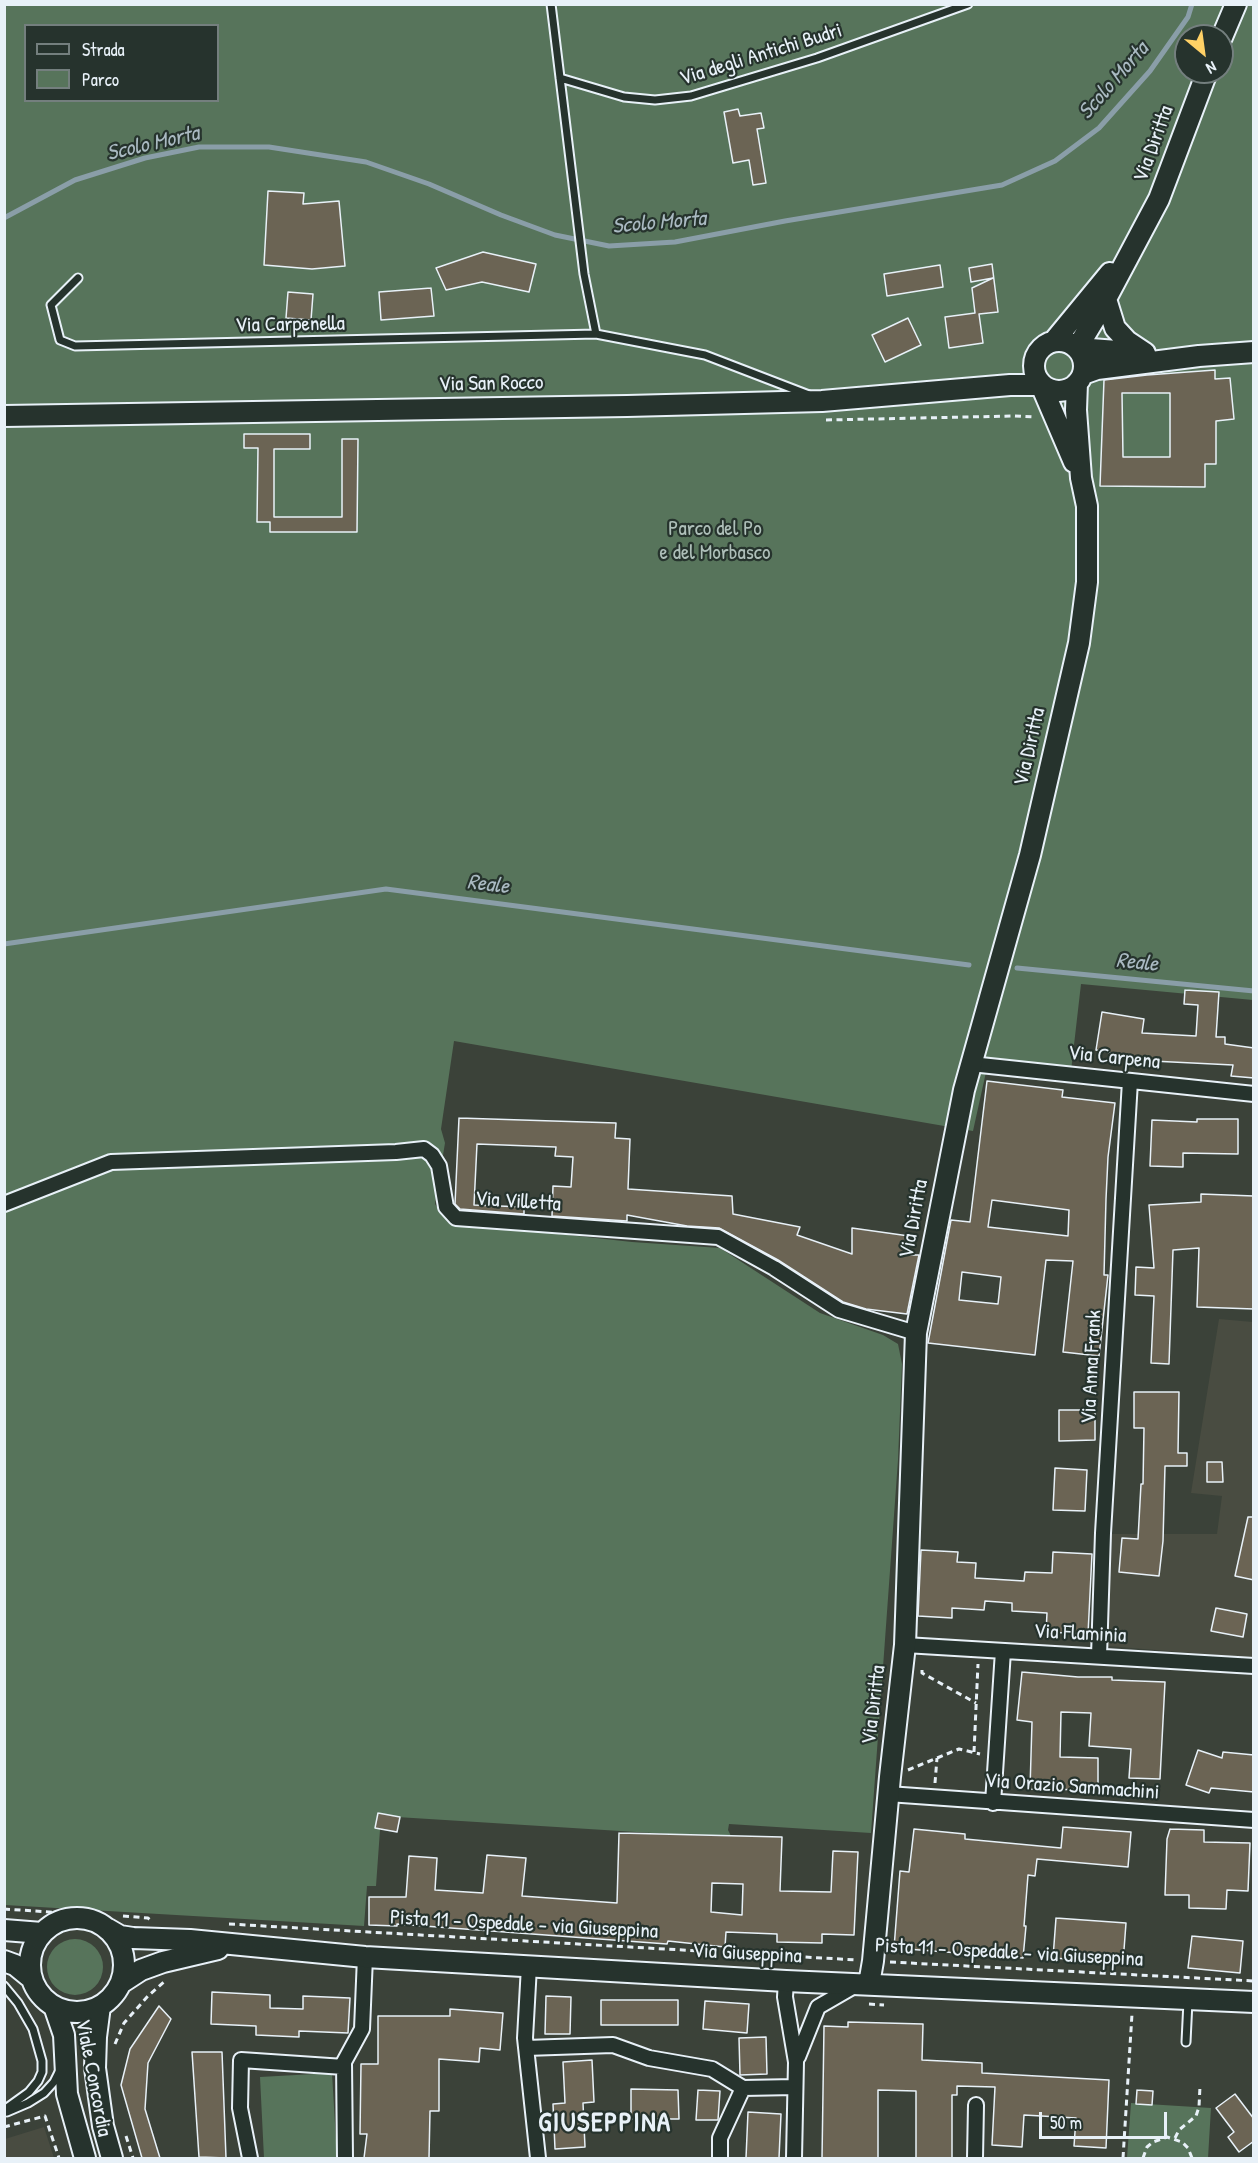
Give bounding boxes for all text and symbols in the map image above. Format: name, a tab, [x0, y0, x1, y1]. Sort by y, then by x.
street label: Via degli Antichi Budri	[677, 18, 845, 92]
legend	[24, 24, 219, 102]
north arrow	[1174, 24, 1234, 84]
text: Strada	[82, 37, 125, 62]
water label: Scolo Morta	[1073, 37, 1155, 125]
text: N	[1203, 56, 1221, 80]
text: Parco	[82, 67, 119, 92]
street label: Via Diritta	[1129, 102, 1179, 186]
water label: Scolo Morta	[104, 121, 202, 167]
water label: Scolo Morta	[611, 206, 707, 240]
street label: Via Carpenella	[235, 311, 345, 339]
street label: Via San Rocco	[439, 370, 543, 398]
park label: Parco del Po e del Morbasco	[660, 516, 770, 566]
street label: Via Diritta	[1009, 705, 1051, 789]
water label: Reale	[466, 869, 510, 901]
water label: Reale	[1115, 948, 1159, 978]
street label: Via Carpena	[1067, 1041, 1161, 1075]
street label: Via Diritta	[894, 1177, 934, 1261]
street label: Via Villetta	[474, 1186, 562, 1218]
street label: Via Anna Frank	[1076, 1309, 1108, 1425]
street label: Via Flaminia	[1033, 1619, 1127, 1649]
street label: Via Diritta	[857, 1664, 891, 1746]
street label: Via Orazio Sammachini	[984, 1768, 1160, 1806]
street label: Pista 11 - Ospedale - via Giuseppina	[389, 1905, 659, 1945]
street label: Pista 11 - Ospedale - via Giuseppina	[874, 1933, 1144, 1973]
street label: Via Giuseppina	[692, 1939, 802, 1969]
street label: Viale Concordia	[69, 2017, 117, 2139]
scale bar	[1042, 2100, 1170, 2138]
district label: GIUSEPPINA	[538, 2108, 672, 2140]
text: 50 m	[1050, 2110, 1082, 2135]

